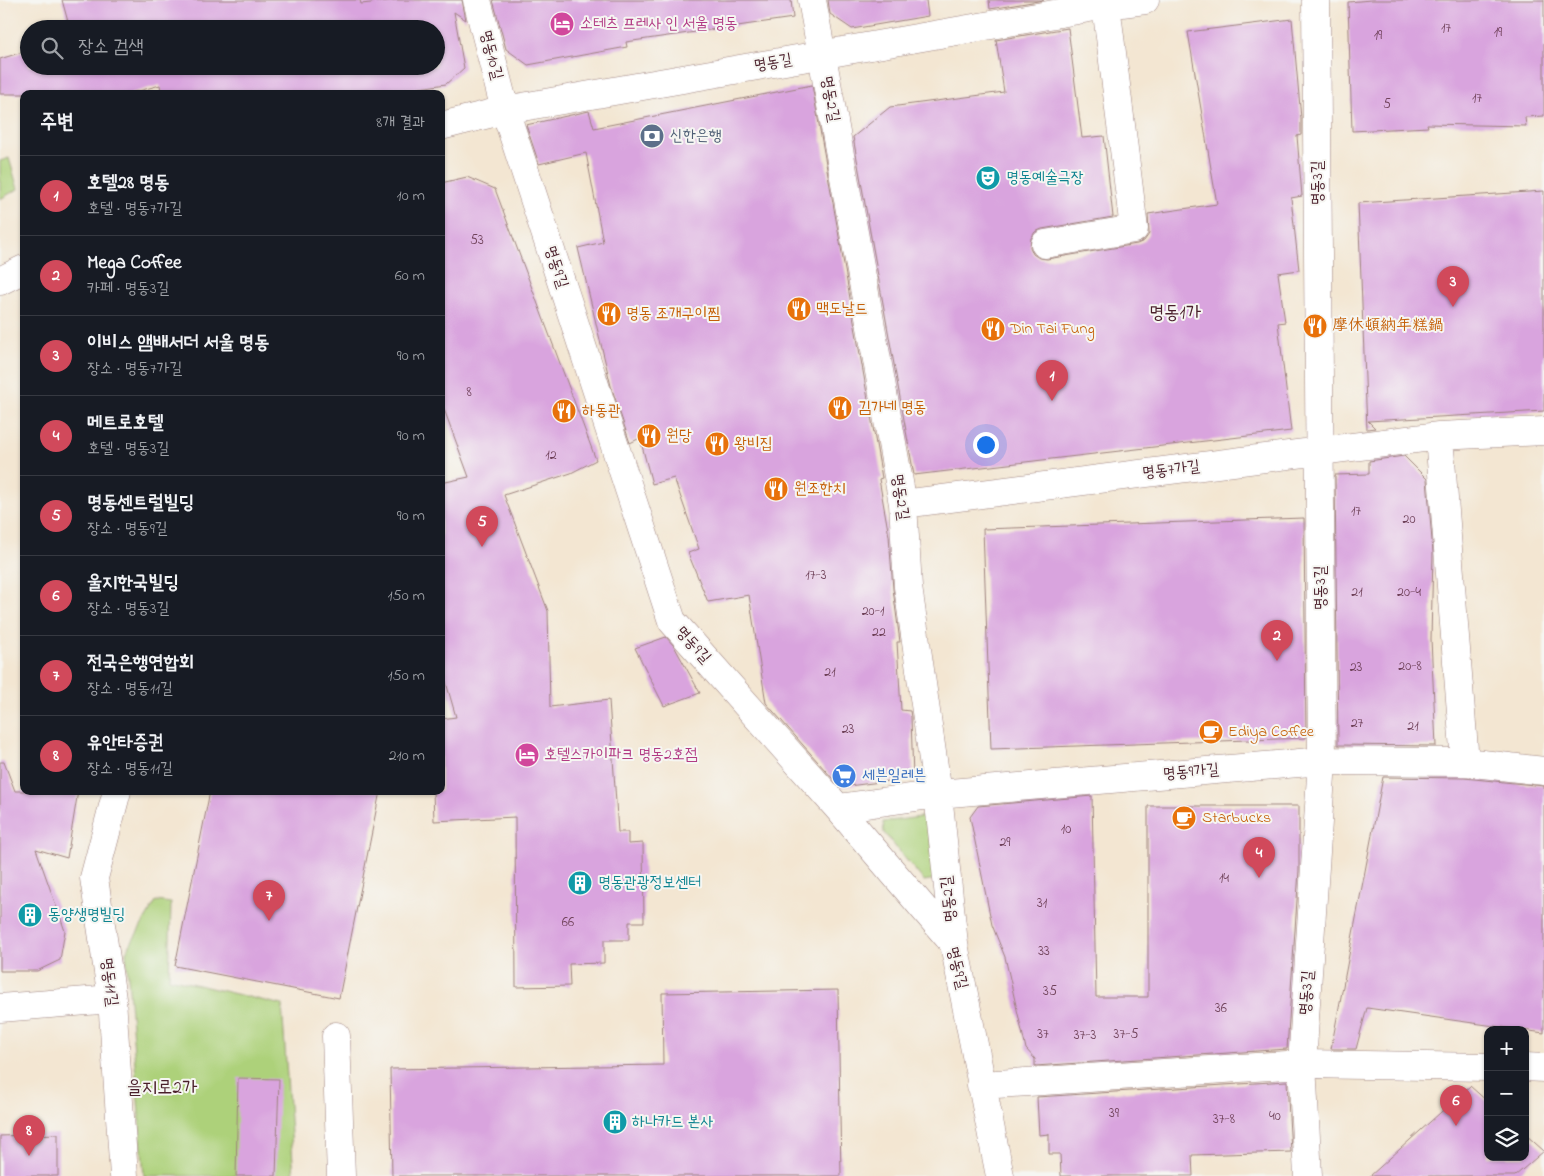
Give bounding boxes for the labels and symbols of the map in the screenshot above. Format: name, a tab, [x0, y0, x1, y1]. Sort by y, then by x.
hotel icon: 소테츠 프레사 인 서울 명동	[549, 11, 575, 37]
place label: 소테츠 프레사 인 서울 명동	[580, 12, 738, 36]
house number: 17	[1441, 18, 1451, 39]
house number: 19	[1494, 22, 1503, 43]
house number: 19	[1374, 25, 1383, 46]
street label: 명동10길	[473, 28, 509, 83]
street label: 명동길	[752, 48, 794, 78]
street label: 명동2길	[814, 74, 846, 124]
house number: 17	[1472, 88, 1482, 109]
house number: 5	[1383, 94, 1391, 115]
bank icon: 신한은행	[639, 123, 665, 149]
place label: 신한은행	[670, 124, 722, 148]
street label: 명동3길	[1306, 160, 1330, 206]
theatre icon: 명동예술극장	[975, 165, 1001, 191]
place label: 명동예술극장	[1006, 166, 1083, 190]
house number: 53	[470, 230, 484, 251]
street label: 명동9길	[538, 243, 574, 291]
pin: 3	[1437, 266, 1469, 307]
restaurant icon: 맥도날드	[786, 296, 812, 322]
place label: 맥도날드	[816, 297, 868, 321]
district label: 명동1가	[1149, 300, 1202, 327]
restaurant icon: 명동 조개구이찜	[596, 301, 622, 327]
place label: 명동 조개구이찜	[626, 302, 720, 326]
restaurant icon: 摩休頓納年糕鍋	[1302, 313, 1328, 339]
place label: 摩休頓納年糕鍋	[1332, 314, 1444, 338]
restaurant icon: Din Tai Fung	[980, 316, 1006, 342]
place label: Din Tai Fung	[1009, 317, 1095, 341]
pin: 1	[1036, 360, 1068, 401]
house number: 8	[466, 382, 472, 403]
restaurant icon: 김가네 명동	[827, 395, 853, 421]
place label: 김가네 명동	[858, 396, 926, 420]
restaurant icon: 하동관	[551, 398, 577, 424]
place label: 하동관	[582, 399, 621, 423]
restaurant icon: 원당	[636, 423, 662, 449]
place label: 원당	[666, 424, 692, 448]
restaurant icon: 왕비집	[704, 431, 730, 457]
place label: 왕비집	[734, 432, 773, 456]
your location	[973, 432, 999, 458]
house number: 12	[545, 445, 557, 466]
street label: 명동7가길	[1141, 455, 1201, 485]
street label: 명동2길	[885, 472, 915, 522]
restaurant icon: 원조한치	[763, 476, 789, 502]
place label: 원조한치	[794, 477, 846, 501]
house number: 17	[1351, 501, 1361, 522]
pin: 5	[466, 506, 498, 547]
house number: 20	[1402, 509, 1416, 530]
house number: 17-3	[805, 565, 827, 586]
street label: 명동3길	[1309, 565, 1333, 611]
house number: 21	[1351, 582, 1363, 603]
house number: 20-4	[1397, 582, 1421, 603]
house number: 20-1	[862, 601, 885, 622]
pin: 2	[1261, 620, 1293, 661]
street label: 명동9길	[670, 621, 717, 669]
house number: 22	[872, 622, 886, 643]
house number: 20-8	[1398, 656, 1422, 677]
house number: 23	[1350, 657, 1363, 678]
house number: 21	[824, 662, 836, 683]
house number: 27	[1351, 713, 1364, 734]
house number: 21	[1407, 716, 1419, 737]
house number: 23	[842, 719, 855, 740]
cafe icon: Ediya Coffee	[1198, 719, 1224, 745]
place label: Ediya Coffee	[1228, 720, 1315, 744]
hotel icon: 호텔스카이파크 명동2호점	[514, 742, 540, 768]
place label: 호텔스카이파크 명동2호점	[544, 743, 698, 767]
street label: 명동9가길	[1162, 758, 1220, 786]
supermarket icon: 세븐일레븐	[831, 763, 857, 789]
place label: 세븐일레븐	[862, 764, 926, 788]
cafe icon: Starbucks	[1171, 805, 1197, 831]
place label: Starbucks	[1202, 806, 1271, 830]
house number: 10	[1061, 819, 1071, 840]
house number: 29	[999, 832, 1011, 853]
pin: 4	[1243, 837, 1275, 878]
house number: 14	[1219, 868, 1229, 889]
building icon: 명동관광정보센터	[567, 870, 593, 896]
place label: 명동관광정보센터	[598, 871, 701, 895]
street label: 명동2길	[935, 874, 963, 923]
pin: 7	[253, 880, 285, 921]
house number: 31	[1037, 893, 1048, 914]
building icon: 동양생명빌딩	[17, 902, 43, 928]
place label: 동양생명빌딩	[48, 903, 125, 927]
house number: 66	[562, 912, 574, 933]
house number: 33	[1038, 941, 1050, 962]
street label: 명동9길	[940, 944, 974, 992]
street label: 명동11길	[94, 956, 124, 1008]
street label: 명동3길	[1293, 969, 1321, 1016]
house number: 35	[1043, 981, 1057, 1002]
house number: 36	[1215, 998, 1227, 1019]
house number: 37	[1037, 1024, 1049, 1045]
house number: 37-5	[1114, 1024, 1138, 1045]
house number: 37-3	[1074, 1025, 1097, 1046]
district label: 을지로2가	[127, 1075, 198, 1102]
pin: 6	[1440, 1085, 1472, 1126]
house number: 39	[1109, 1103, 1120, 1124]
house number: 40	[1269, 1106, 1281, 1127]
building icon: 하나카드 본사	[602, 1109, 628, 1135]
house number: 37-8	[1213, 1109, 1235, 1130]
place label: 하나카드 본사	[632, 1110, 713, 1134]
pin: 8	[13, 1115, 45, 1156]

